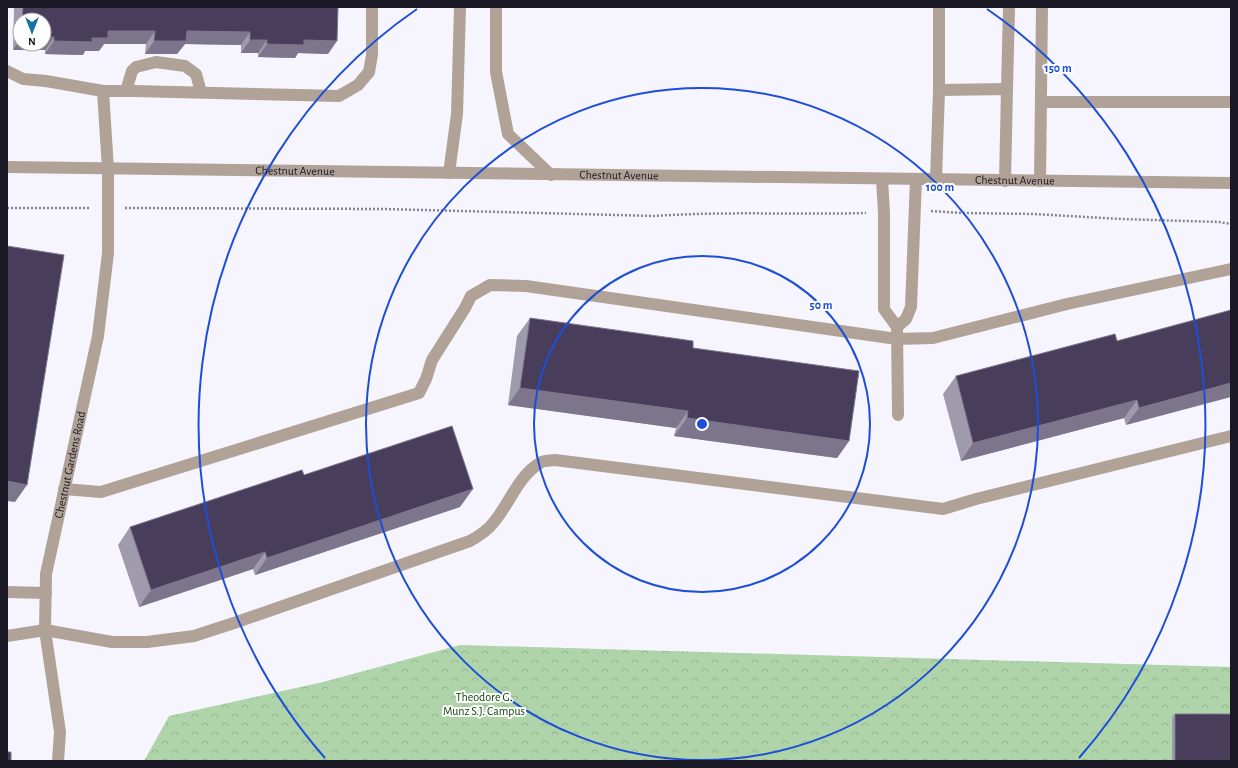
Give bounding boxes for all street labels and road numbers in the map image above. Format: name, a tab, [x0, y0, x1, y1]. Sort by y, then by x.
street label: Chestnut Avenue	[255, 164, 335, 177]
street label: Chestnut Avenue	[579, 168, 659, 182]
street label: Chestnut Avenue	[975, 174, 1055, 187]
street label: Chestnut Gardens Road	[52, 410, 87, 519]

